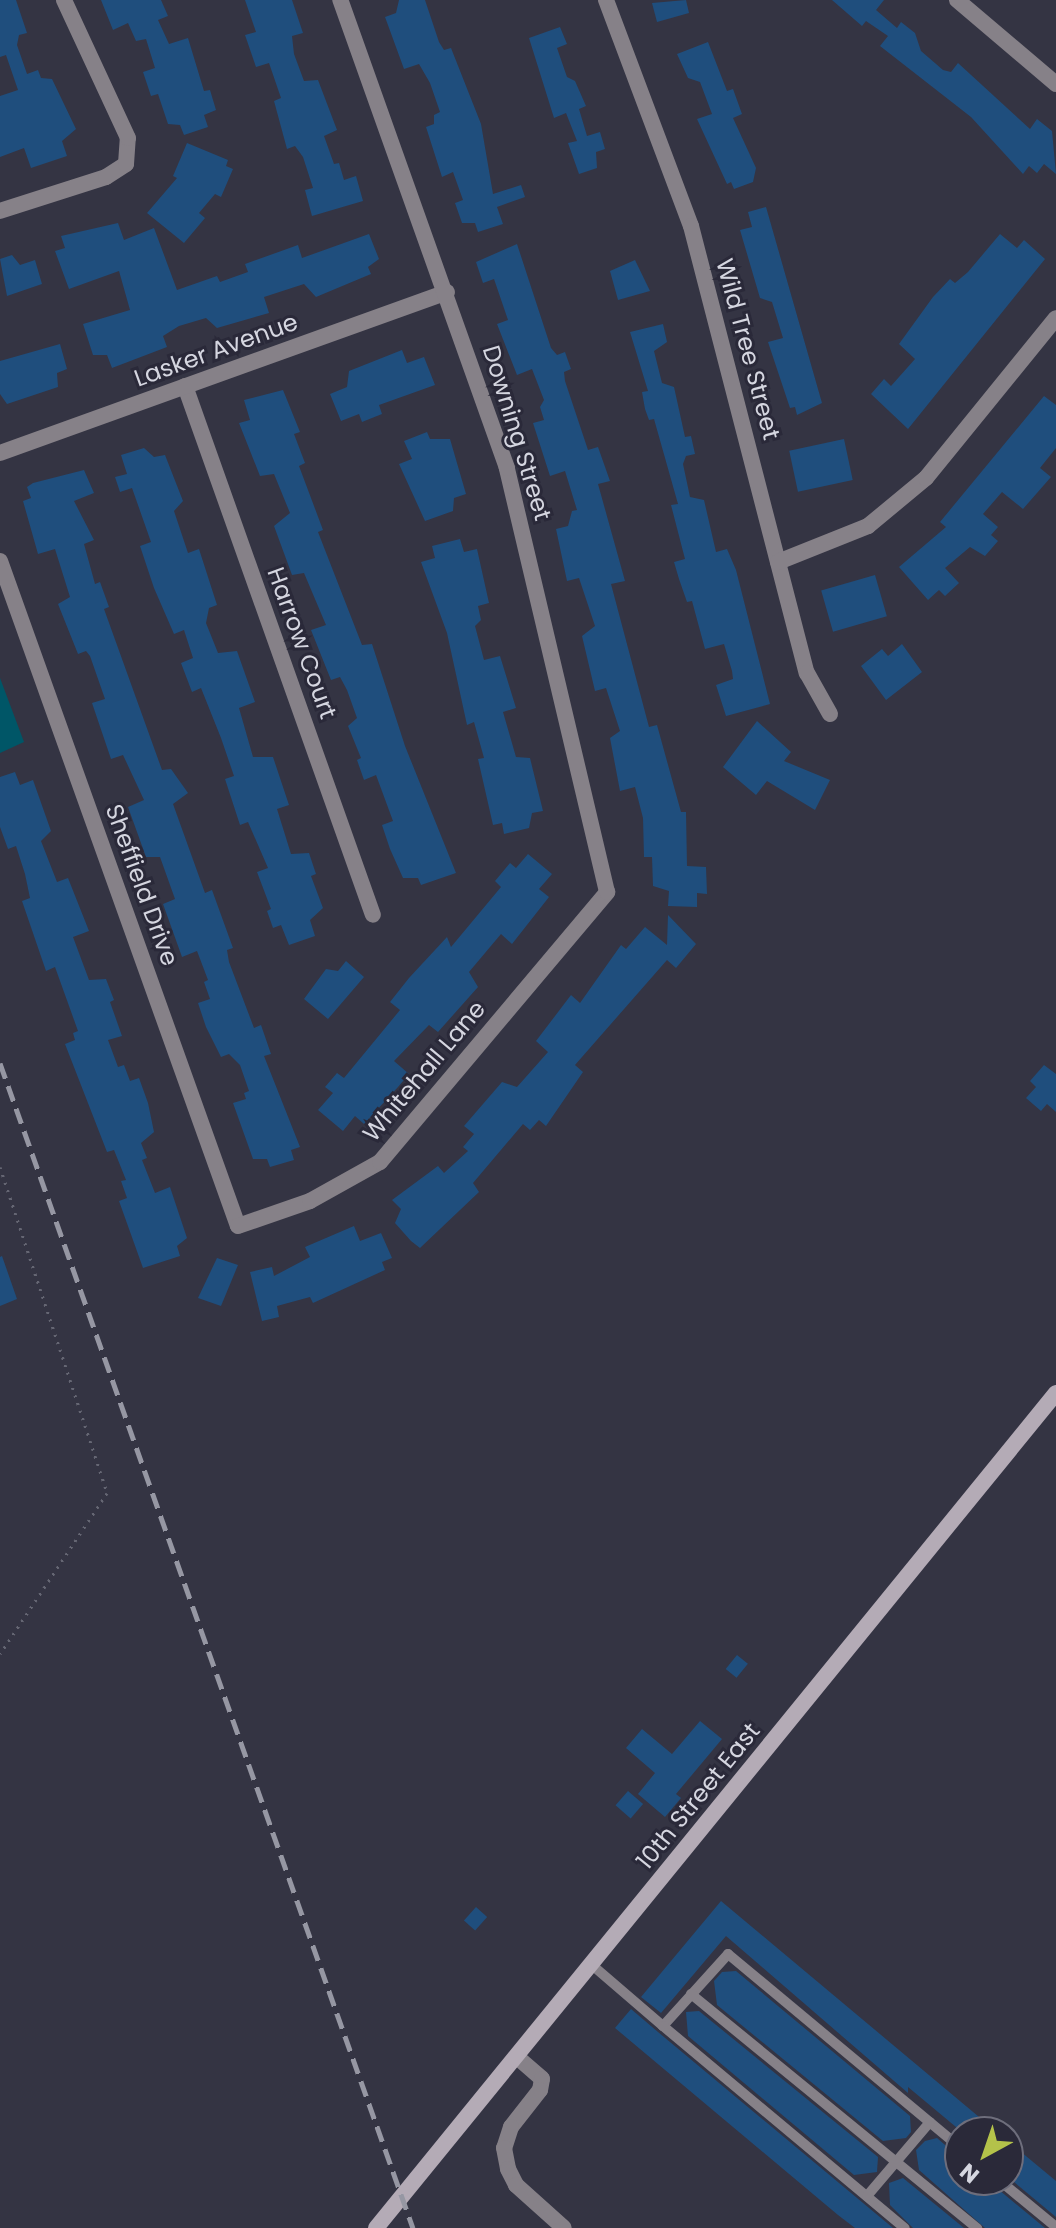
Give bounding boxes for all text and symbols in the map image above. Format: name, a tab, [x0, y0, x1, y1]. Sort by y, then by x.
street label: Wild Tree Street	[710, 255, 786, 443]
street label: Lasker Avenue	[130, 307, 302, 393]
street label: Downing Street	[477, 342, 557, 524]
street label: Harrow Court	[261, 563, 343, 723]
street label: Sheffield Drive	[99, 800, 185, 970]
street label: Whitehall Lane	[357, 995, 491, 1147]
street label: 10th Street East	[630, 1717, 766, 1875]
north arrow	[944, 2116, 1024, 2196]
text: N	[953, 2156, 986, 2190]

